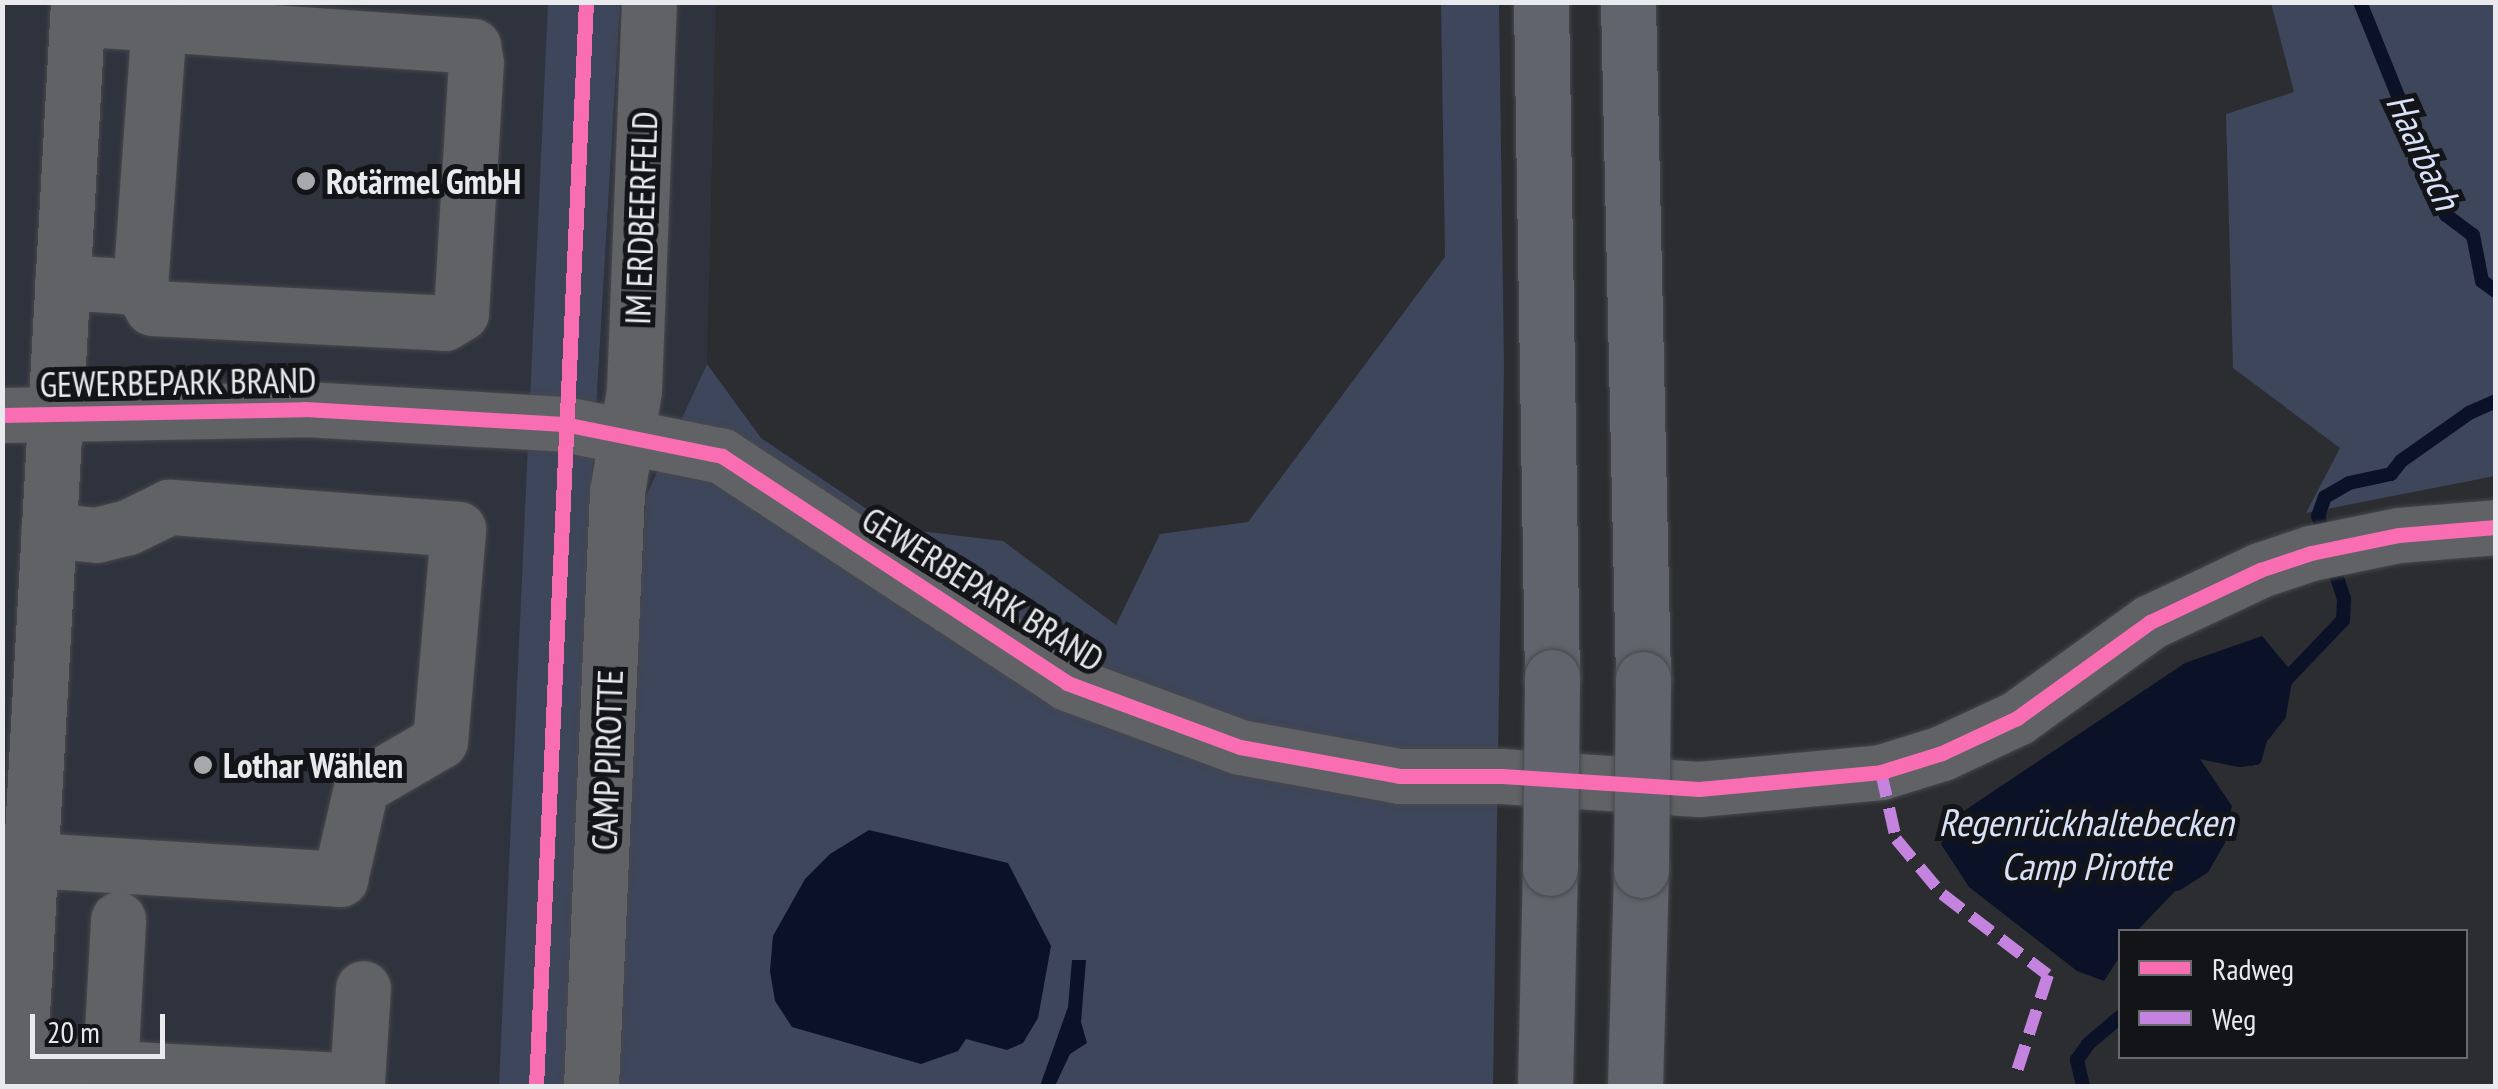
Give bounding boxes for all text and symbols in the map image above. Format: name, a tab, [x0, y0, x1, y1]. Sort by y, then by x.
water label: Haarbach	[2377, 86, 2471, 216]
street label: IM ERDBEERFELD	[616, 110, 666, 326]
place label: Rotärmel GmbH	[326, 160, 521, 202]
marker: Rotärmel GmbH	[295, 170, 317, 192]
street label: GEWERBEPARK BRAND	[39, 359, 317, 405]
street label: GEWERBEPARK BRAND	[854, 498, 1112, 680]
street label: CAMP PIROTTE	[583, 668, 631, 852]
place label: Lothar Wählen	[223, 744, 404, 786]
marker: Lothar Wählen	[192, 754, 214, 776]
water label: Regenrückhaltebecken Camp Pirotte	[1939, 799, 2233, 888]
legend	[2118, 929, 2468, 1059]
text: Radweg	[2212, 949, 2294, 988]
scale bar	[35, 994, 170, 1056]
text: Weg	[2212, 999, 2256, 1038]
text: 20 m	[47, 1012, 100, 1051]

